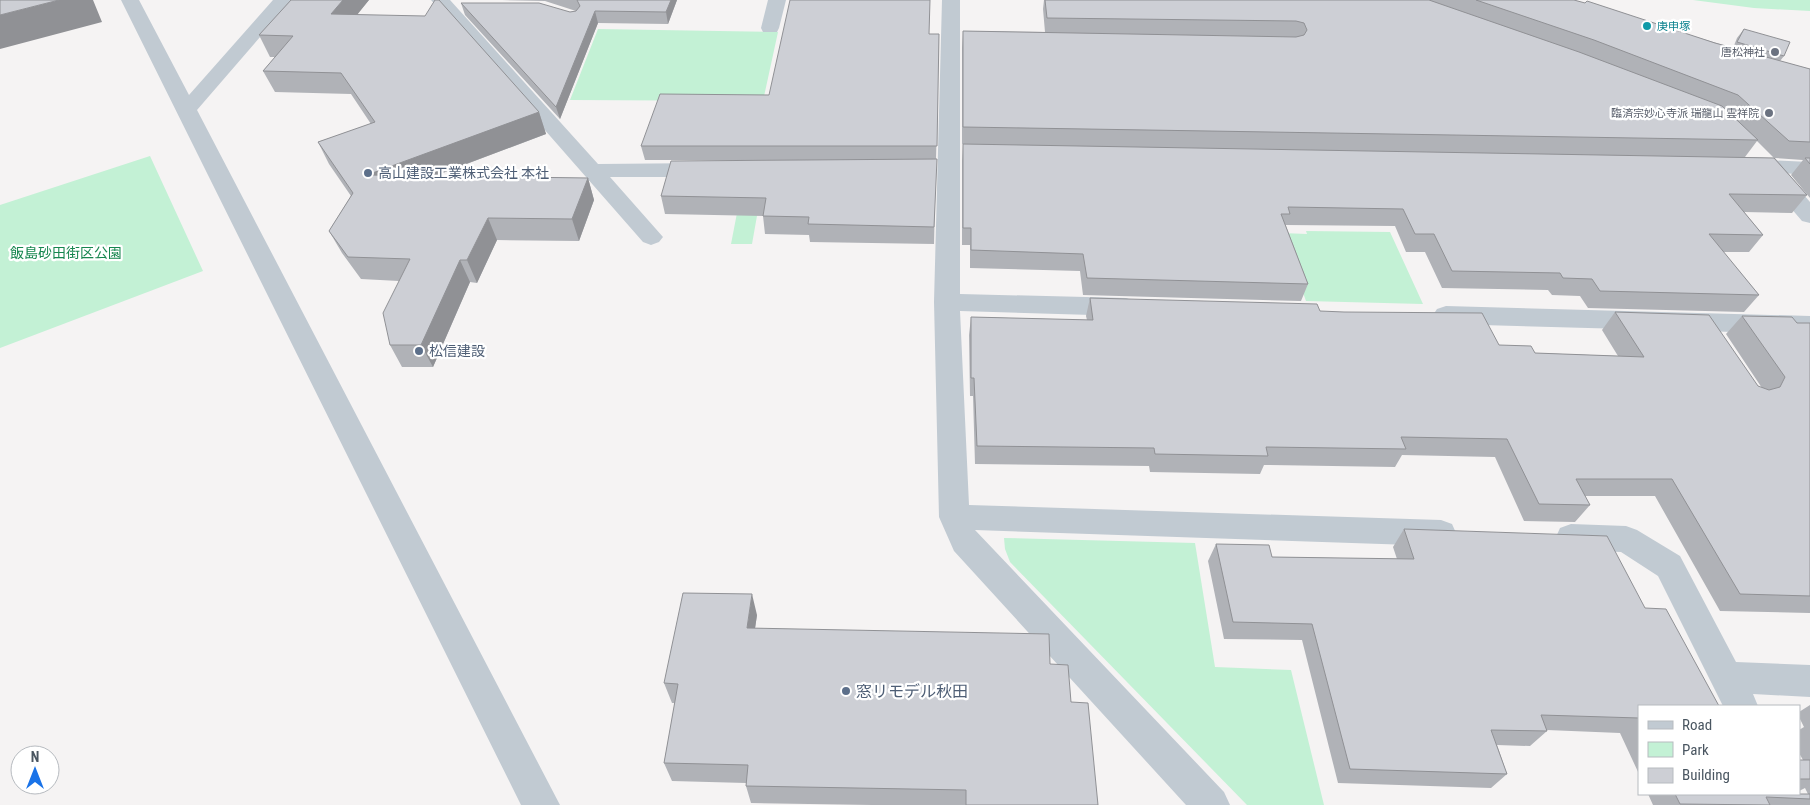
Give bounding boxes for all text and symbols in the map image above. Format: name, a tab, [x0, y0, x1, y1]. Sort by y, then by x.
marker: 庚申塚	[1641, 20, 1653, 32]
place label: 庚申塚	[1657, 20, 1690, 33]
place label: 唐松神社	[1721, 46, 1765, 59]
marker: 唐松神社	[1769, 46, 1781, 58]
place label: 臨済宗妙心寺派 瑞龍山 雲祥院	[1611, 107, 1759, 120]
marker: 臨済宗妙心寺派 瑞龍山 雲祥院	[1763, 107, 1775, 119]
place label: 高山建設工業株式会社 本社	[378, 165, 549, 181]
marker: 高山建設工業株式会社 本社	[362, 167, 374, 179]
park label: 飯島砂田街区公園	[10, 245, 122, 261]
place label: 松信建設	[429, 343, 485, 359]
marker: 松信建設	[413, 345, 425, 357]
place label: 窓リモデル秋田	[856, 682, 968, 701]
marker: 窓リモデル秋田	[840, 685, 852, 697]
legend	[1638, 705, 1800, 795]
text: Road	[1682, 716, 1712, 734]
text: Park	[1682, 741, 1709, 759]
north arrow	[10, 745, 60, 795]
text: N	[31, 749, 39, 765]
text: Building	[1682, 766, 1730, 784]

